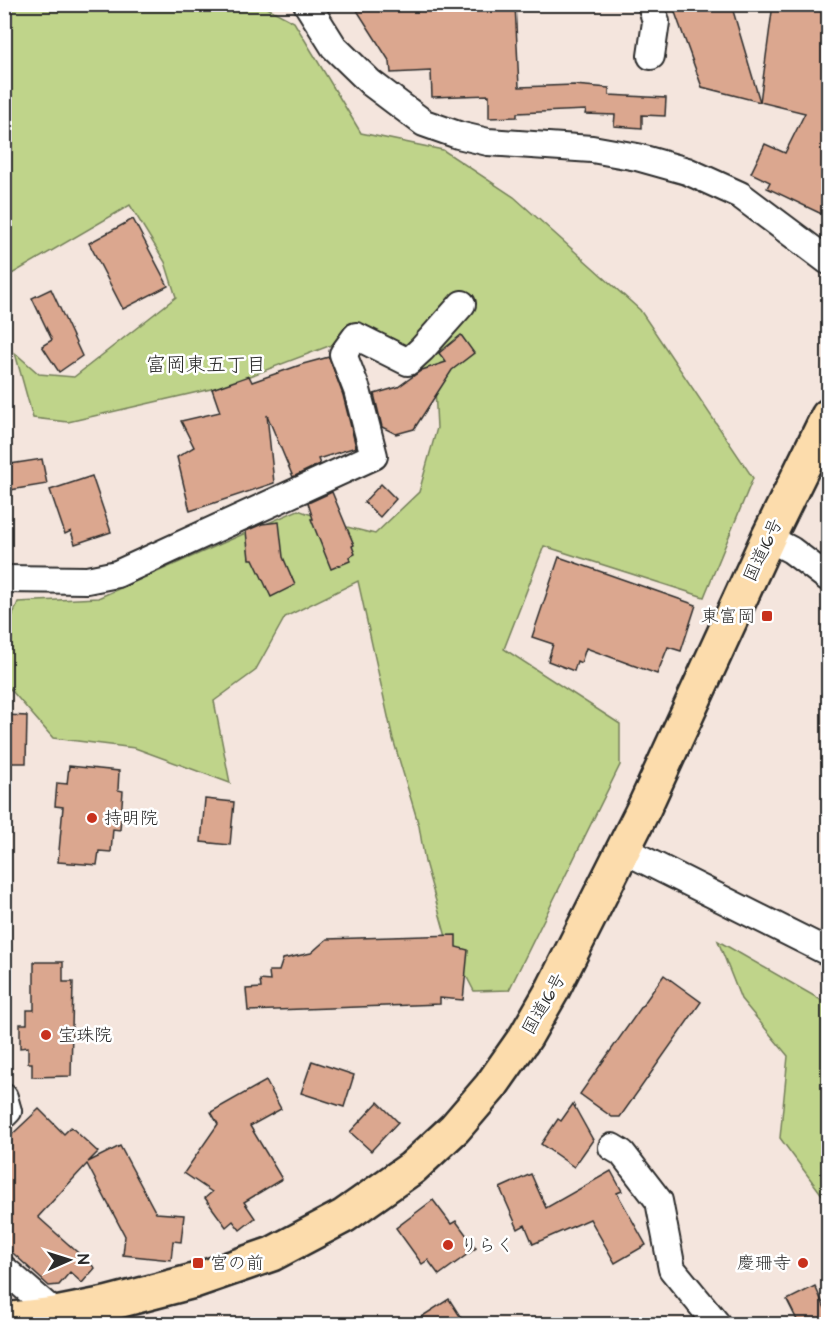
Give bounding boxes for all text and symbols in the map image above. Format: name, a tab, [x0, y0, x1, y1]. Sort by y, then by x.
district label: 富岡東五丁目	[146, 351, 266, 379]
street label: 国道16号	[737, 514, 789, 586]
place label: 東富岡	[701, 604, 755, 629]
marker: 東富岡	[760, 609, 774, 623]
place label: 持明院	[104, 806, 158, 831]
marker: 持明院	[85, 811, 99, 825]
street label: 国道16号	[516, 968, 572, 1040]
place label: 宝珠院	[58, 1023, 112, 1048]
marker: 宝珠院	[39, 1028, 53, 1042]
north arrow	[39, 1230, 99, 1290]
place label: りらく	[460, 1233, 514, 1258]
marker: りらく	[441, 1238, 455, 1252]
place label: 宮の前	[210, 1251, 264, 1276]
place label: 慶珊寺	[737, 1251, 791, 1276]
text: N	[72, 1254, 94, 1265]
marker: 宮の前	[191, 1256, 205, 1270]
marker: 慶珊寺	[796, 1256, 810, 1270]

